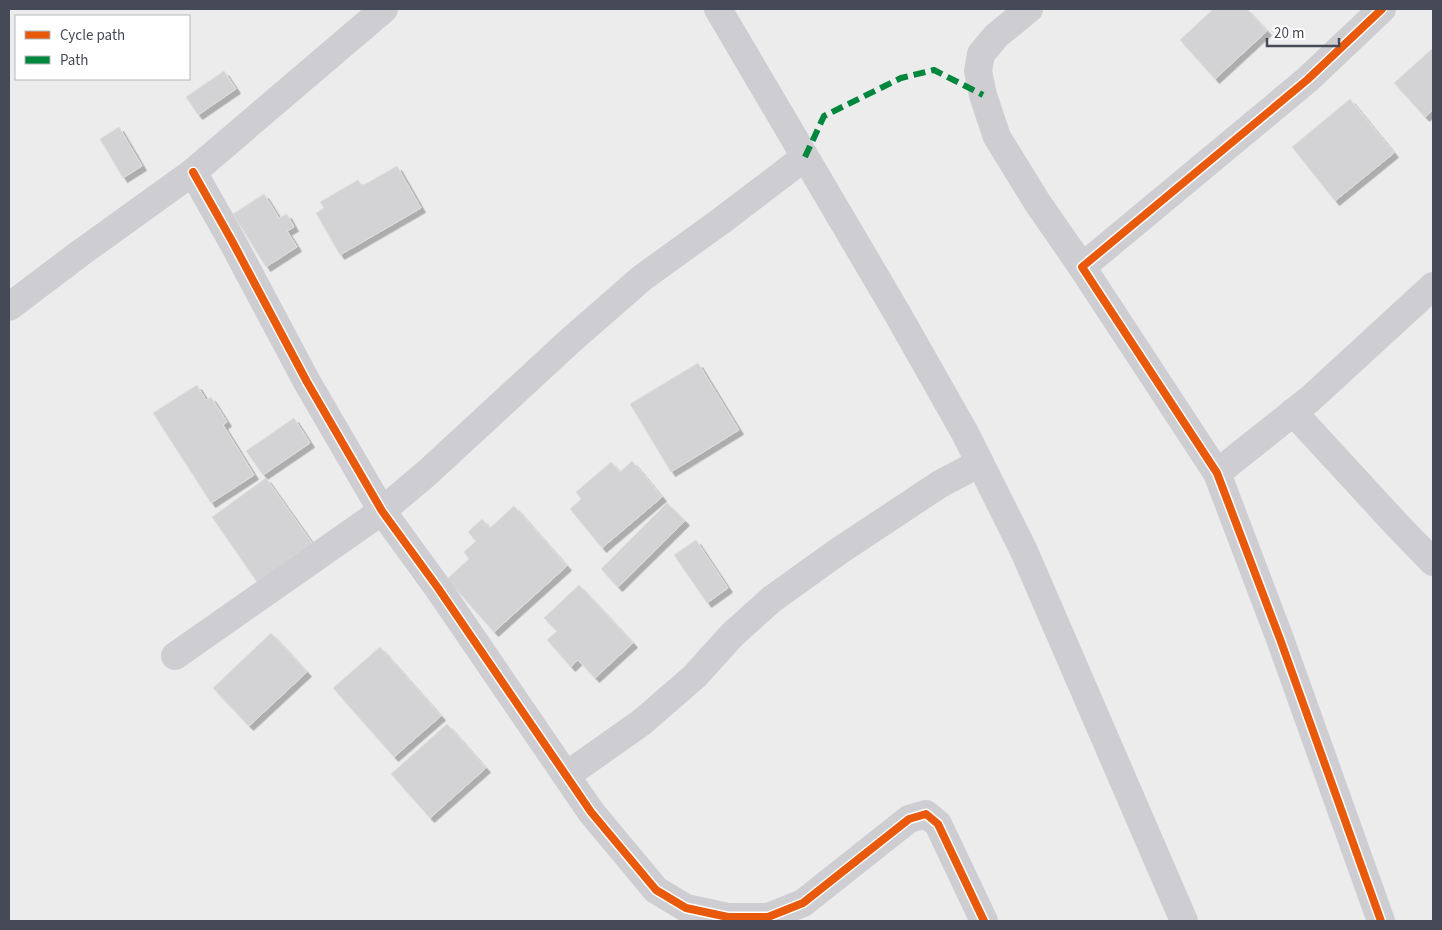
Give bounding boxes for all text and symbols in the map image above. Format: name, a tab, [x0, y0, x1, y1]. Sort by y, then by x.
legend	[15, 15, 190, 80]
scale bar	[1267, 15, 1340, 47]
text: 20 m	[1274, 23, 1304, 44]
text: Cycle path	[60, 25, 125, 46]
text: Path	[60, 50, 88, 71]

